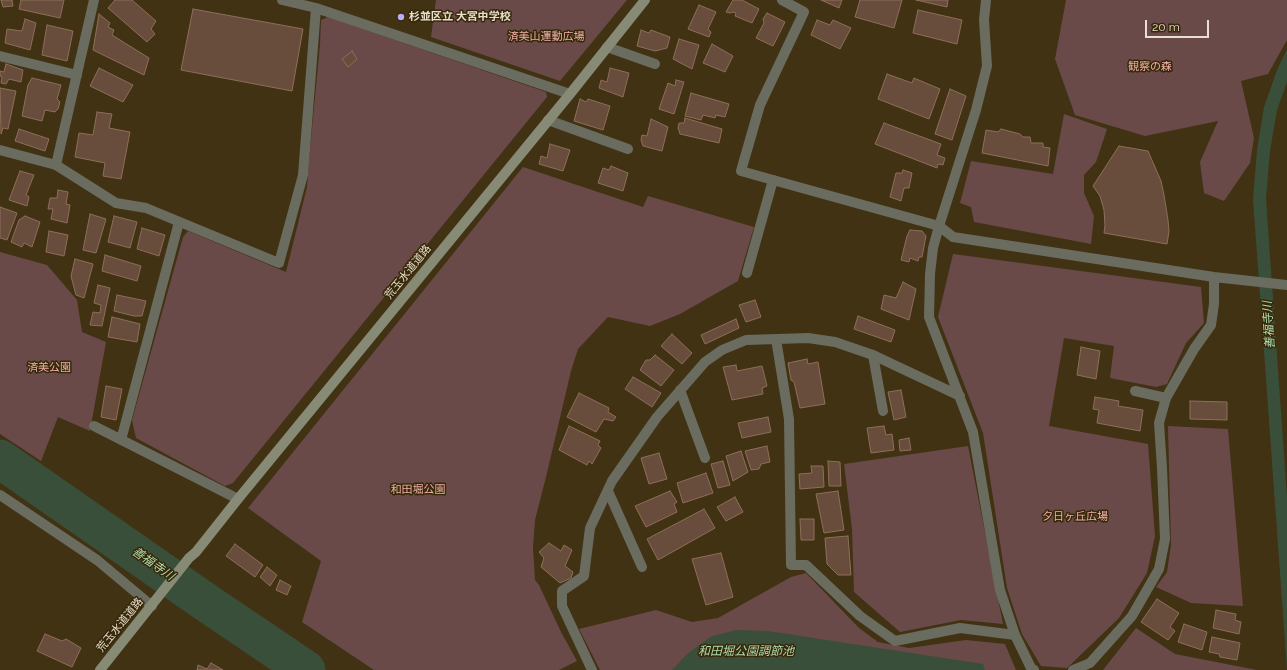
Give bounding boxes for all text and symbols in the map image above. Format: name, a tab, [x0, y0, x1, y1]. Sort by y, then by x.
place label: 杉並区立 大宮中学校	[409, 10, 511, 24]
marker: 杉並区立 大宮中学校	[396, 12, 406, 22]
scale bar	[1147, 12, 1211, 38]
text: 20 m	[1152, 20, 1180, 34]
park label: 済美山運動広場	[508, 30, 584, 44]
park label: 観察の森	[1128, 60, 1172, 74]
street label: 荒玉水道道路	[382, 242, 434, 302]
water label: 善福寺川	[1260, 301, 1278, 349]
park label: 済美公園	[27, 361, 71, 375]
park label: 和田堀公園	[391, 483, 445, 497]
park label: 夕日ヶ丘広場	[1042, 510, 1108, 524]
water label: 善福寺川	[129, 544, 177, 584]
street label: 荒玉水道道路	[94, 595, 146, 655]
water label: 和田堀公園調節池	[698, 644, 794, 658]

